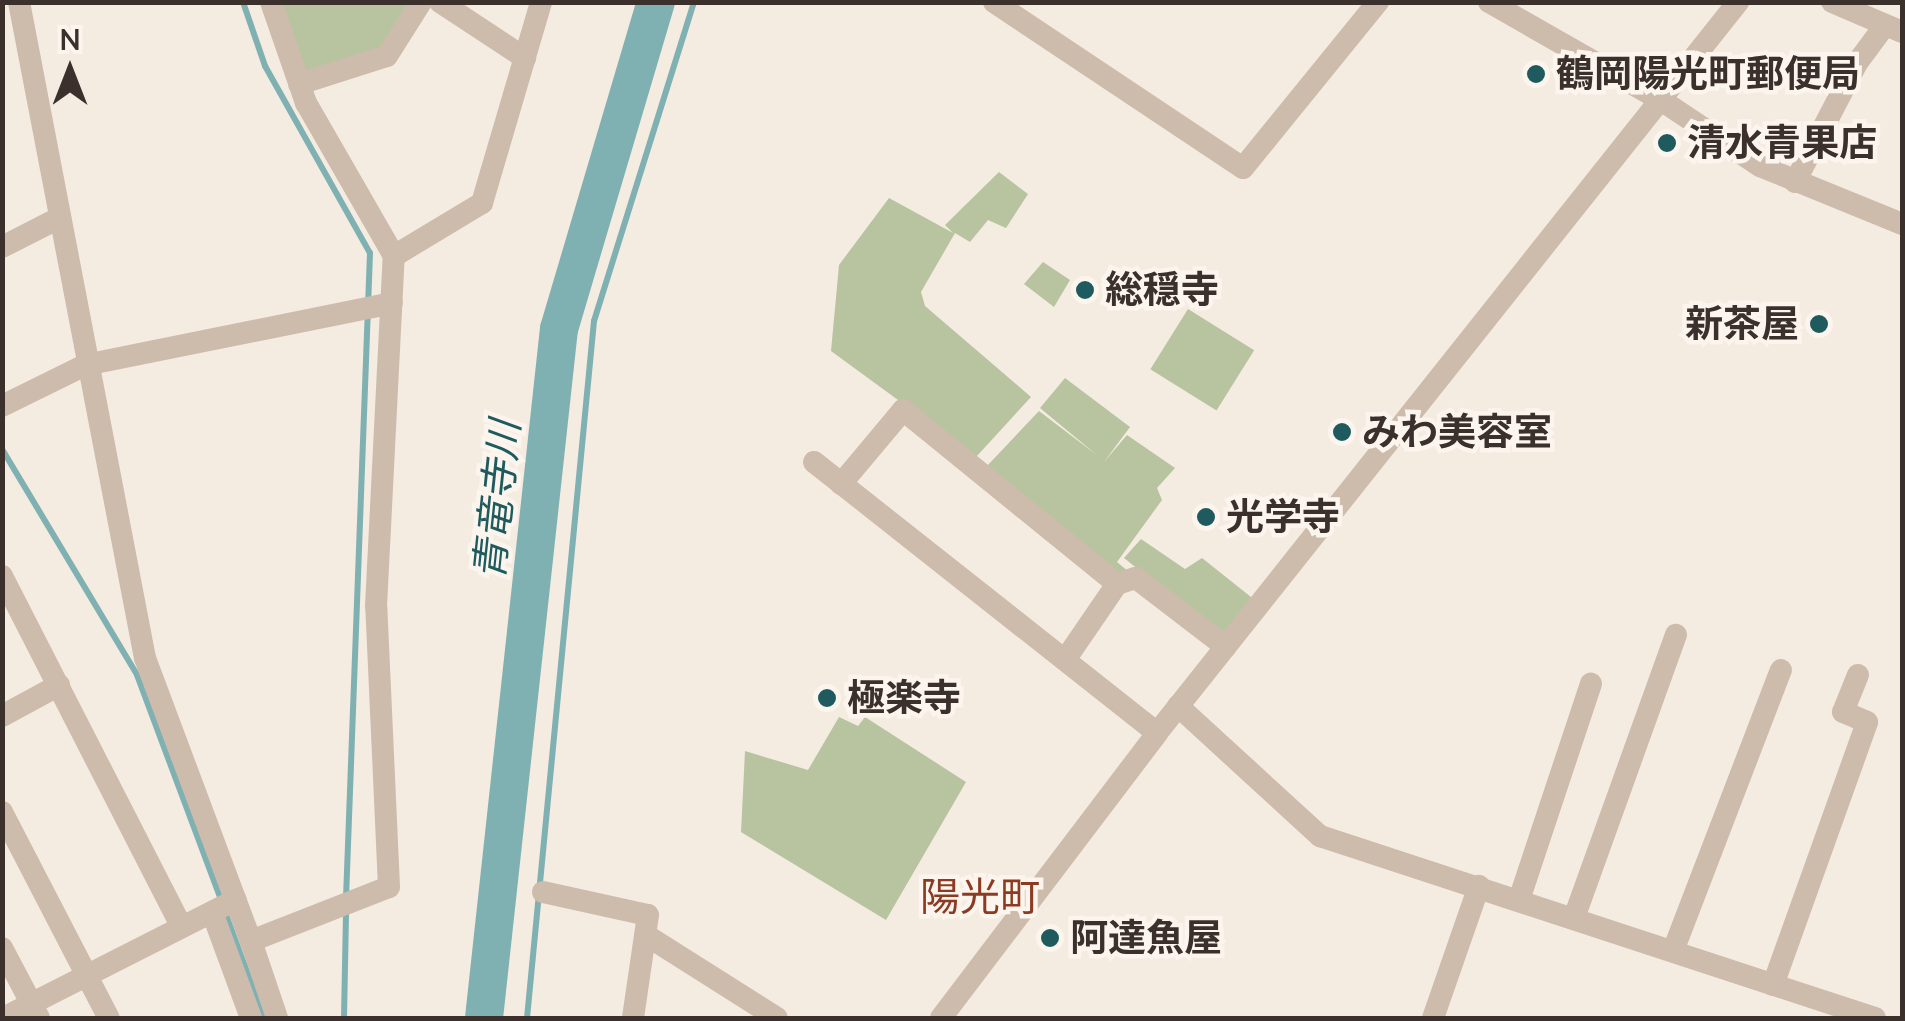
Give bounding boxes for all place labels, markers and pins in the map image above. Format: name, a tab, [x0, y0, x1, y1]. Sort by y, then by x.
place label: 鶴岡陽光町郵便局	[1556, 51, 1860, 97]
marker: 鶴岡陽光町郵便局	[1525, 63, 1547, 85]
place label: 清水青果店	[1687, 120, 1877, 166]
marker: 清水青果店	[1656, 132, 1678, 154]
place label: 総穏寺	[1105, 267, 1219, 313]
marker: 総穏寺	[1074, 279, 1096, 301]
place label: 新茶屋	[1685, 301, 1799, 347]
marker: 新茶屋	[1808, 313, 1830, 335]
place label: みわ美容室	[1362, 409, 1552, 455]
marker: みわ美容室	[1331, 421, 1353, 443]
place label: 光学寺	[1226, 494, 1340, 540]
marker: 光学寺	[1195, 506, 1217, 528]
place label: 極楽寺	[847, 675, 961, 721]
marker: 極楽寺	[816, 687, 838, 709]
place label: 阿達魚屋	[1070, 915, 1222, 961]
marker: 阿達魚屋	[1039, 927, 1061, 949]

